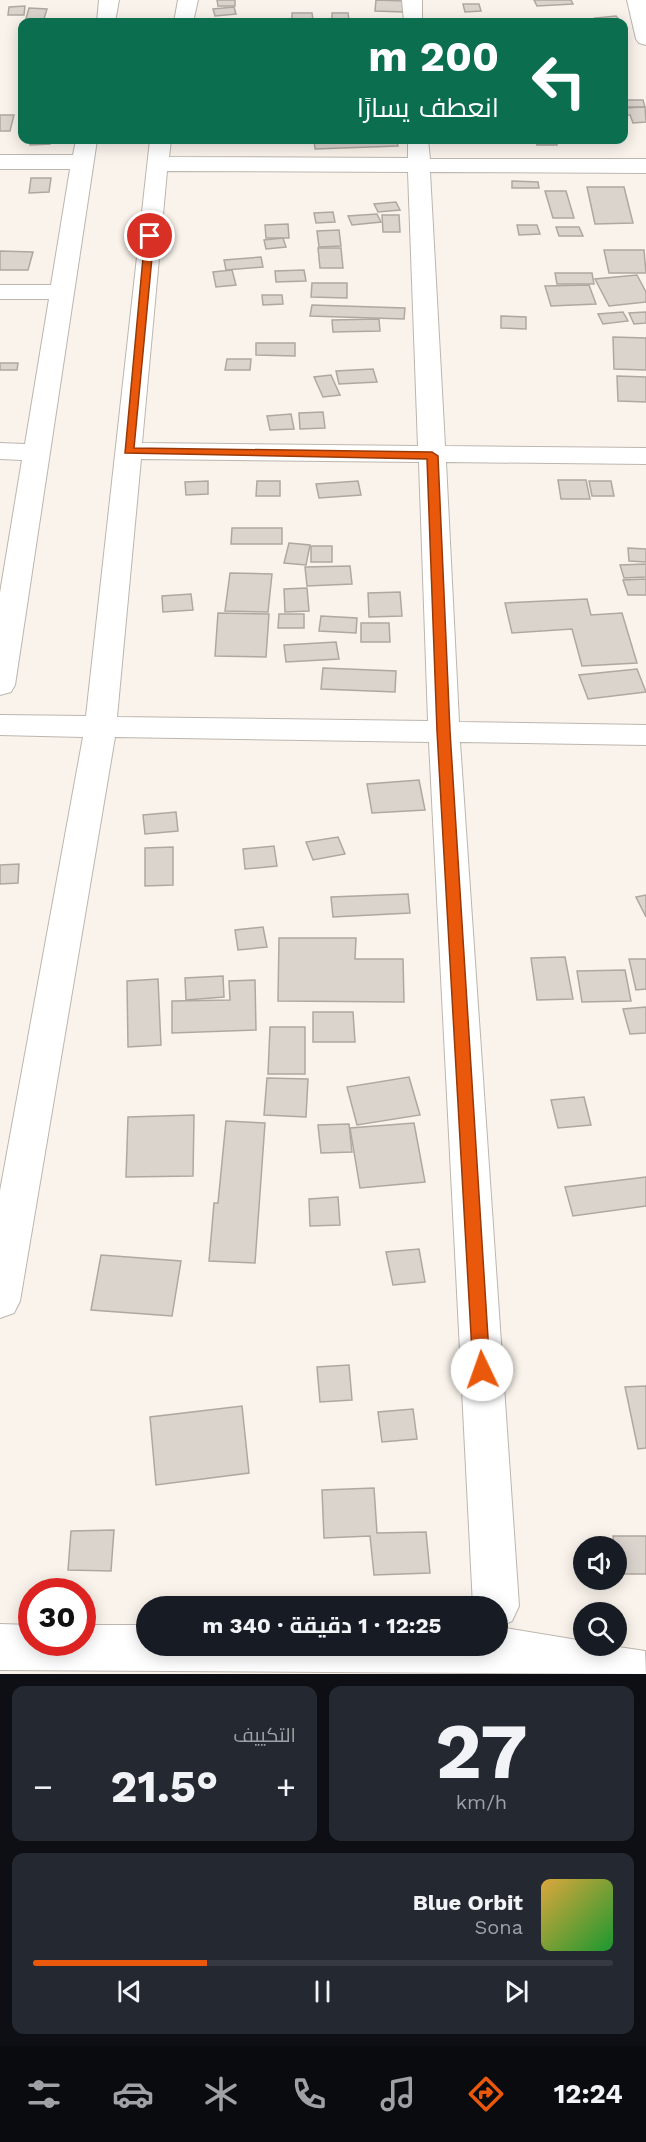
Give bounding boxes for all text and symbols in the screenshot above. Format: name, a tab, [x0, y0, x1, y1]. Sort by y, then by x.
text: 200 m	[368, 32, 499, 81]
icon: left	[520, 42, 598, 120]
text: انعطف يسارًا	[357, 92, 499, 124]
pin	[124, 210, 175, 261]
icon: arrive	[133, 219, 166, 252]
position arrow	[450, 1338, 514, 1402]
map controls	[573, 1536, 627, 1656]
button: sound	[573, 1536, 627, 1590]
speed limit sign: 30	[18, 1578, 96, 1656]
button: search	[573, 1602, 627, 1656]
text: 12:25 · 1 دقيقة · 340 m	[203, 1613, 441, 1638]
text: 27	[435, 1705, 528, 1797]
text: التكييف	[233, 1723, 296, 1747]
text: 21.5°	[111, 1760, 218, 1813]
text: −	[33, 1767, 53, 1806]
text: +	[276, 1767, 296, 1806]
text: km/h	[456, 1790, 507, 1814]
text: Blue Orbit	[413, 1890, 523, 1915]
text: Sona	[474, 1915, 523, 1939]
icon: previous	[113, 1975, 146, 2008]
icon: pause	[306, 1975, 339, 2008]
icon: next	[500, 1975, 533, 2008]
icon: filters	[23, 2073, 65, 2115]
icon: car	[112, 2073, 154, 2115]
icon: climate	[200, 2073, 242, 2115]
icon: phone	[288, 2073, 330, 2115]
icon: music	[377, 2073, 419, 2115]
icon: directions	[465, 2073, 507, 2115]
text: 12:24	[554, 2078, 623, 2110]

